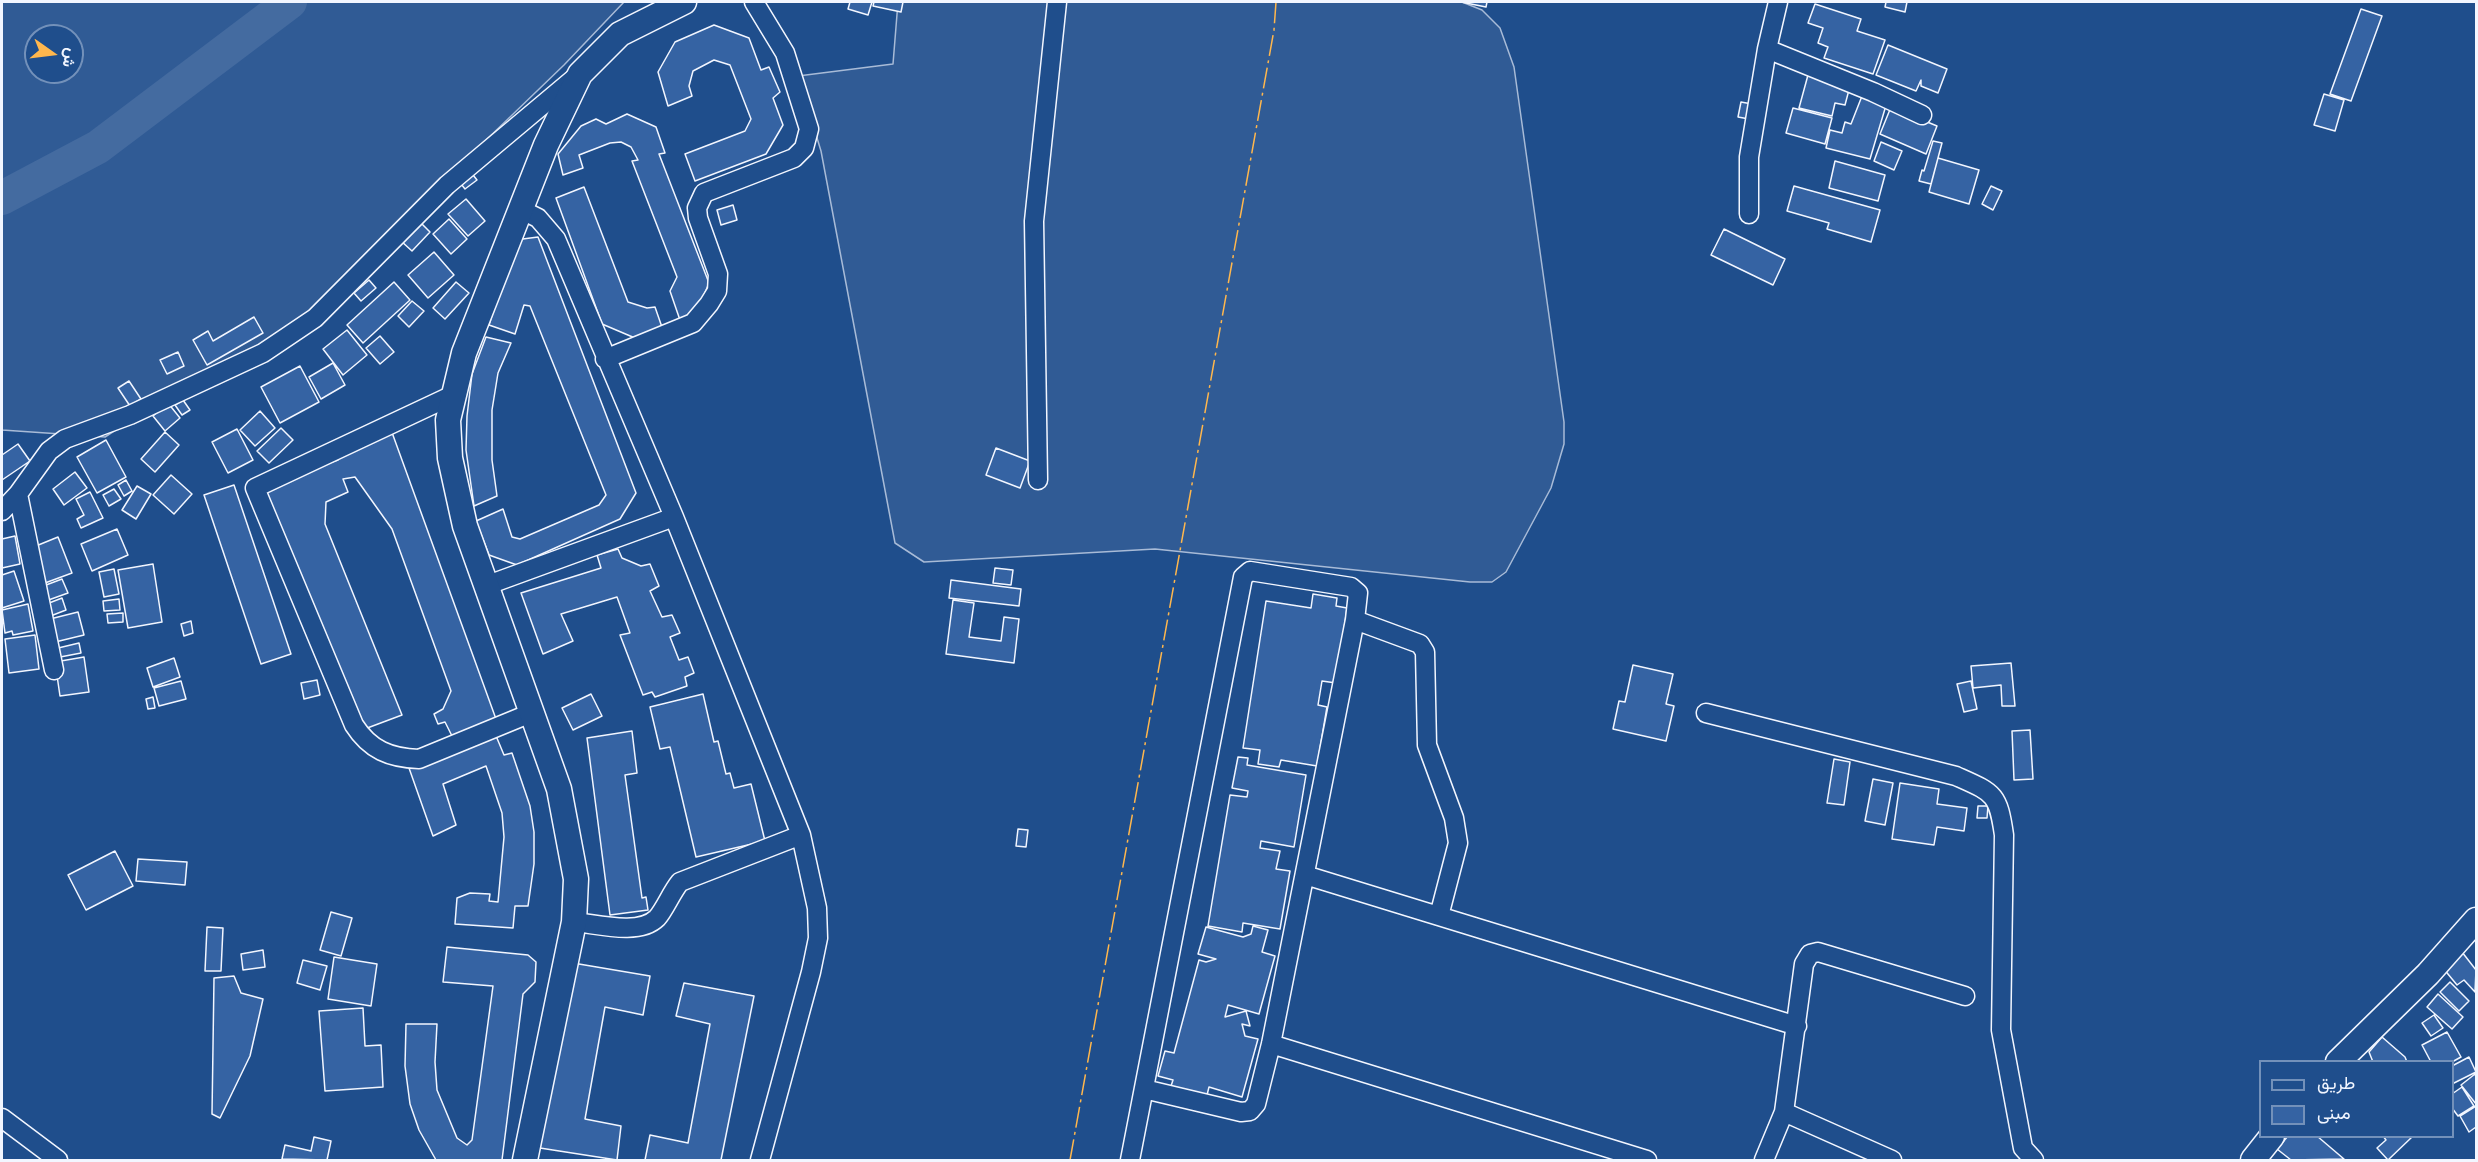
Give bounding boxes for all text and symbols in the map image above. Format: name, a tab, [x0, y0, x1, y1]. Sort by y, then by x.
north arrow	[24, 24, 84, 84]
text: ش	[58, 46, 82, 70]
legend	[2259, 1060, 2454, 1138]
text: طريق	[2317, 1072, 2355, 1094]
text: مبنى	[2317, 1102, 2351, 1124]

